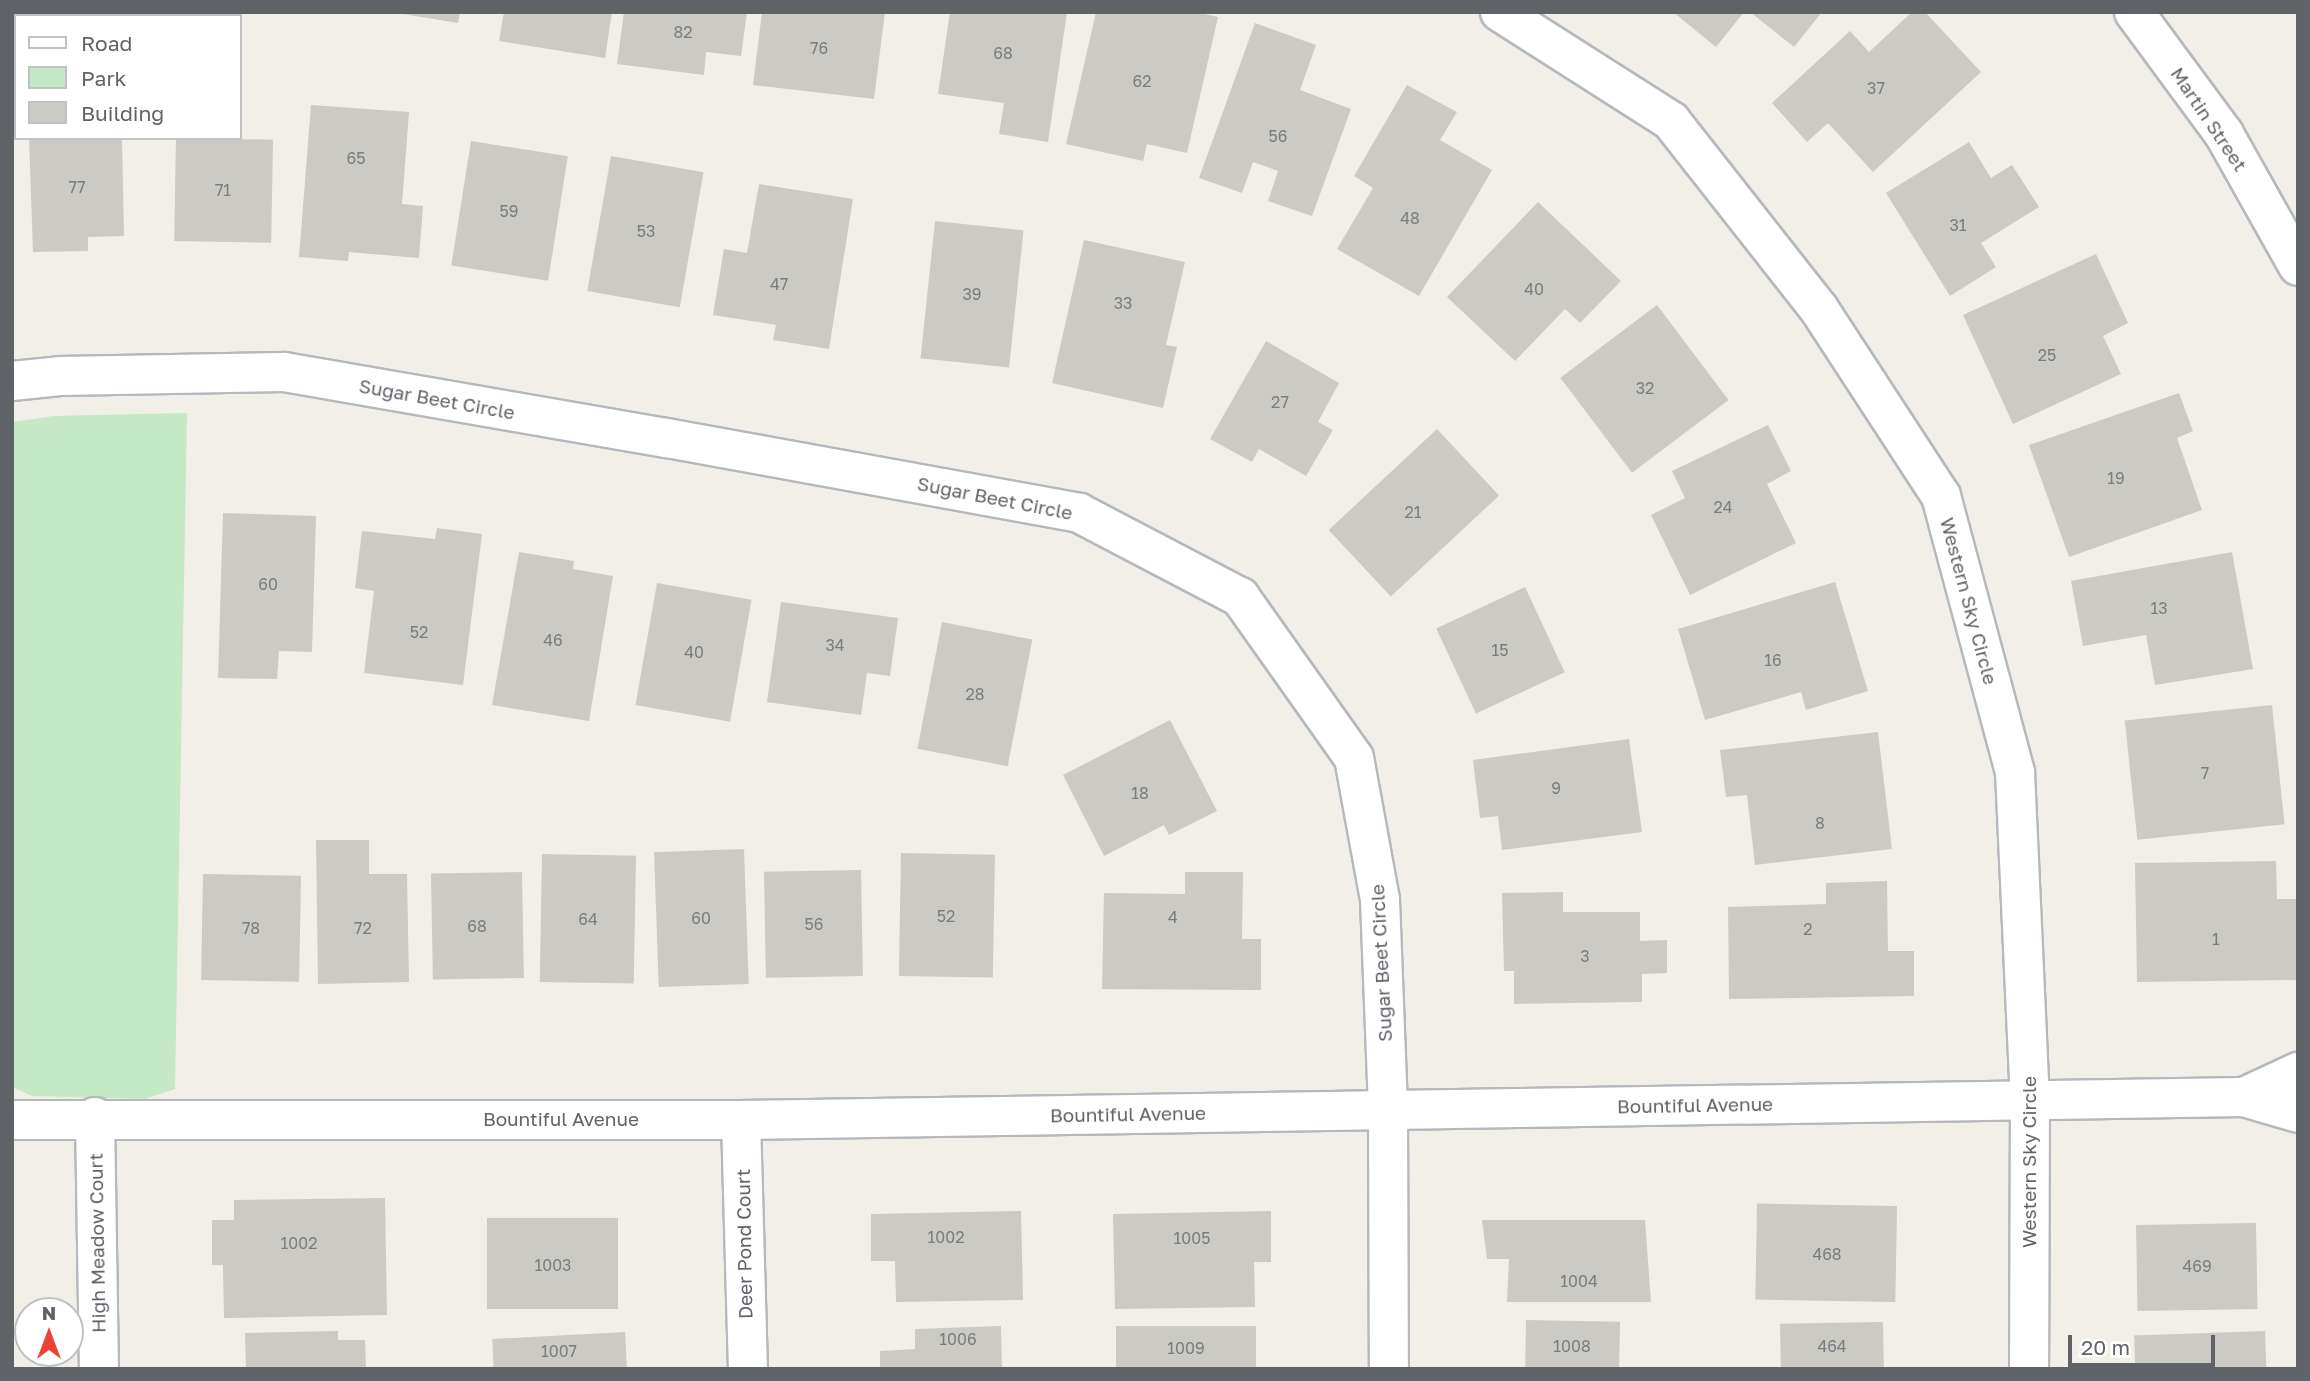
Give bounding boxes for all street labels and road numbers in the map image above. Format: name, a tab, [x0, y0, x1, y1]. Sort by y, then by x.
street label: Martin Street	[2166, 63, 2252, 175]
street label: Sugar Beet Circle	[357, 374, 517, 424]
street label: Sugar Beet Circle	[915, 472, 1075, 524]
street label: Western Sky Circle	[1936, 515, 2002, 687]
street label: Sugar Beet Circle	[1365, 884, 1397, 1042]
street label: Western Sky Circle	[2018, 1076, 2040, 1248]
street label: Bountiful Avenue	[1617, 1092, 1773, 1118]
street label: Bountiful Avenue	[1050, 1101, 1206, 1127]
street label: Bountiful Avenue	[483, 1108, 639, 1130]
street label: High Meadow Court	[84, 1153, 110, 1333]
street label: Deer Pond Court	[731, 1169, 757, 1319]

